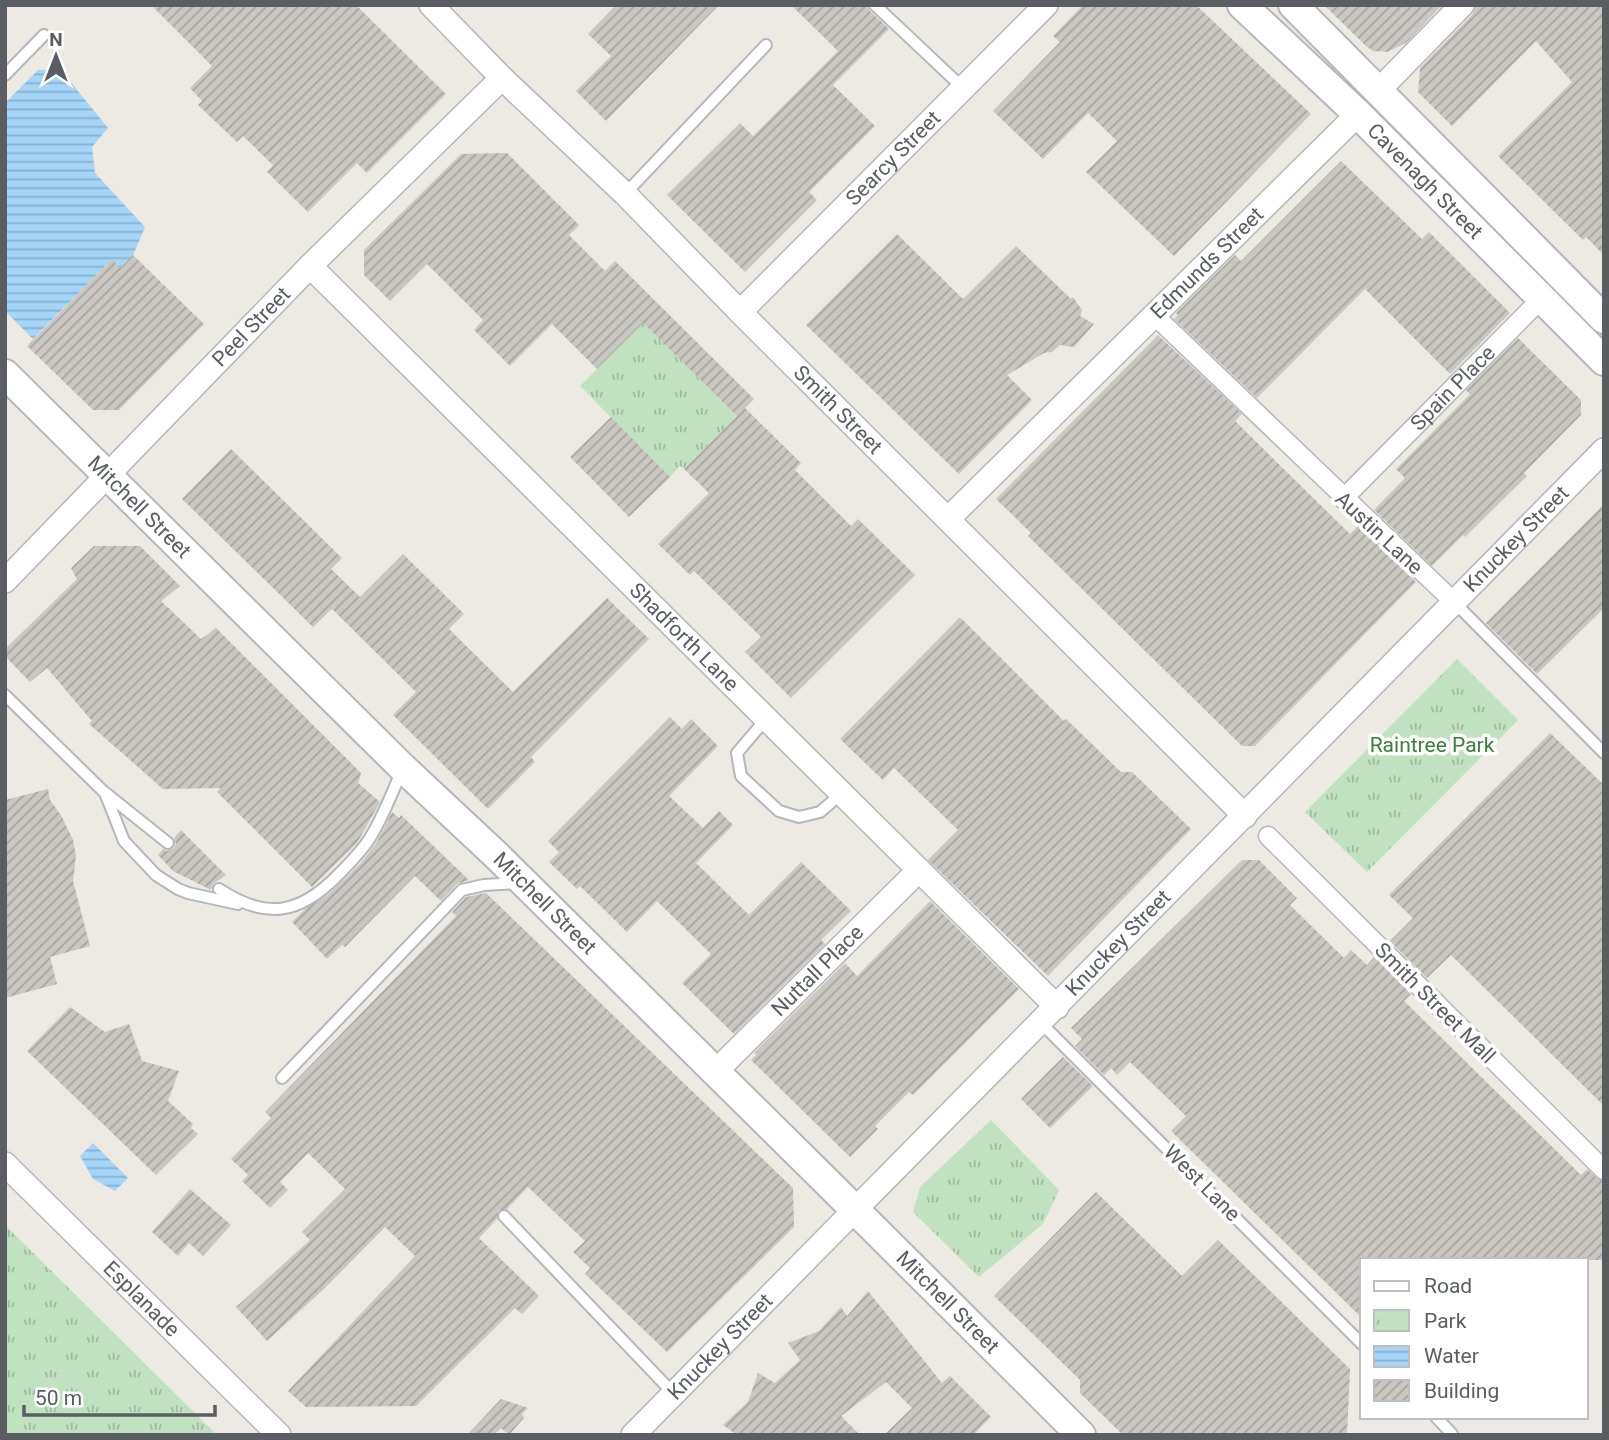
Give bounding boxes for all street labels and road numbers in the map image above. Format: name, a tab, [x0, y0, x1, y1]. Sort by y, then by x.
street label: Searcy Street	[841, 106, 945, 211]
street label: Cavenagh Street	[1362, 118, 1488, 244]
street label: Edmunds Street	[1146, 202, 1268, 324]
street label: Peel Street	[207, 282, 295, 371]
street label: Spain Place	[1406, 341, 1500, 436]
street label: Smith Street	[789, 361, 887, 459]
street label: Mitchell Street	[83, 451, 196, 563]
street label: Knuckey Street	[1459, 481, 1574, 597]
street label: Austin Lane	[1331, 487, 1427, 579]
street label: Shadforth Lane	[625, 578, 744, 696]
street label: Mitchell Street	[488, 847, 601, 959]
street label: Knuckey Street	[1061, 885, 1176, 1001]
street label: Nuttall Place	[767, 920, 868, 1021]
street label: Smith Street Mall	[1370, 938, 1500, 1068]
street label: West Lane	[1159, 1140, 1245, 1226]
street label: Mitchell Street	[891, 1246, 1004, 1358]
street label: Esplanade	[99, 1256, 184, 1342]
street label: Knuckey Street	[663, 1289, 778, 1405]

